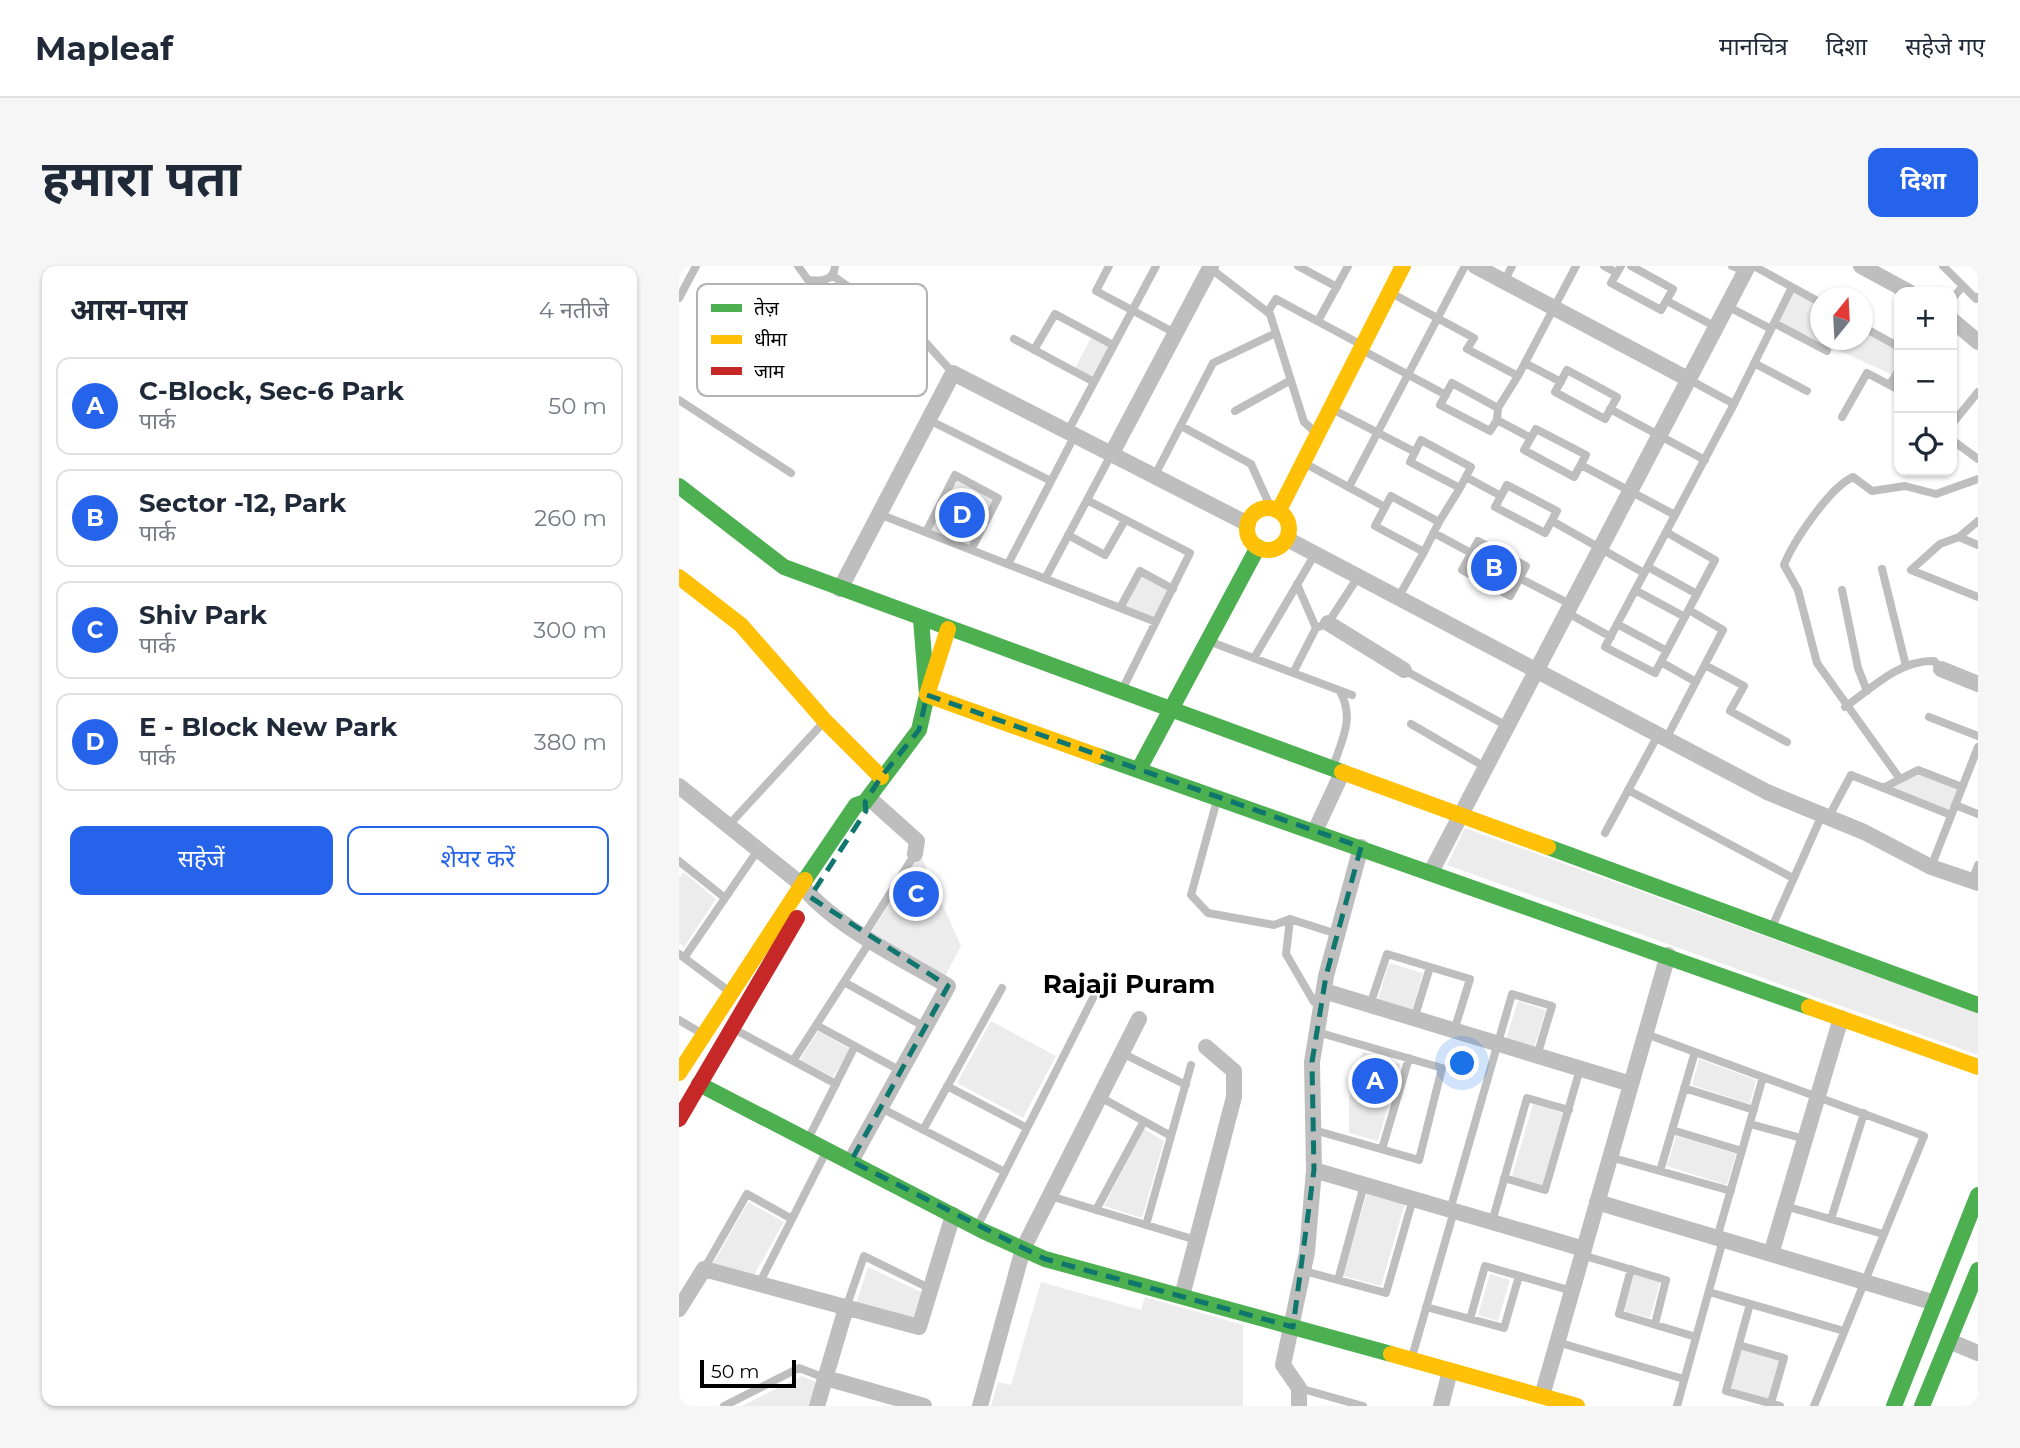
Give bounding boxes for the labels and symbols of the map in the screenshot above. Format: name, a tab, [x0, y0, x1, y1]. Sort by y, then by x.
legend	[697, 284, 927, 396]
north arrow	[1810, 287, 1873, 350]
text: तेज़	[754, 297, 780, 320]
text: धीमा	[754, 328, 788, 351]
text: जाम	[754, 360, 785, 383]
pin: D	[939, 489, 985, 541]
pin: B	[1471, 542, 1517, 594]
pin: C	[893, 868, 939, 920]
district label: Rajaji Puram	[1043, 968, 1215, 1000]
your location	[1445, 1046, 1479, 1080]
pin: A	[1352, 1055, 1398, 1107]
scale bar	[700, 1357, 796, 1389]

